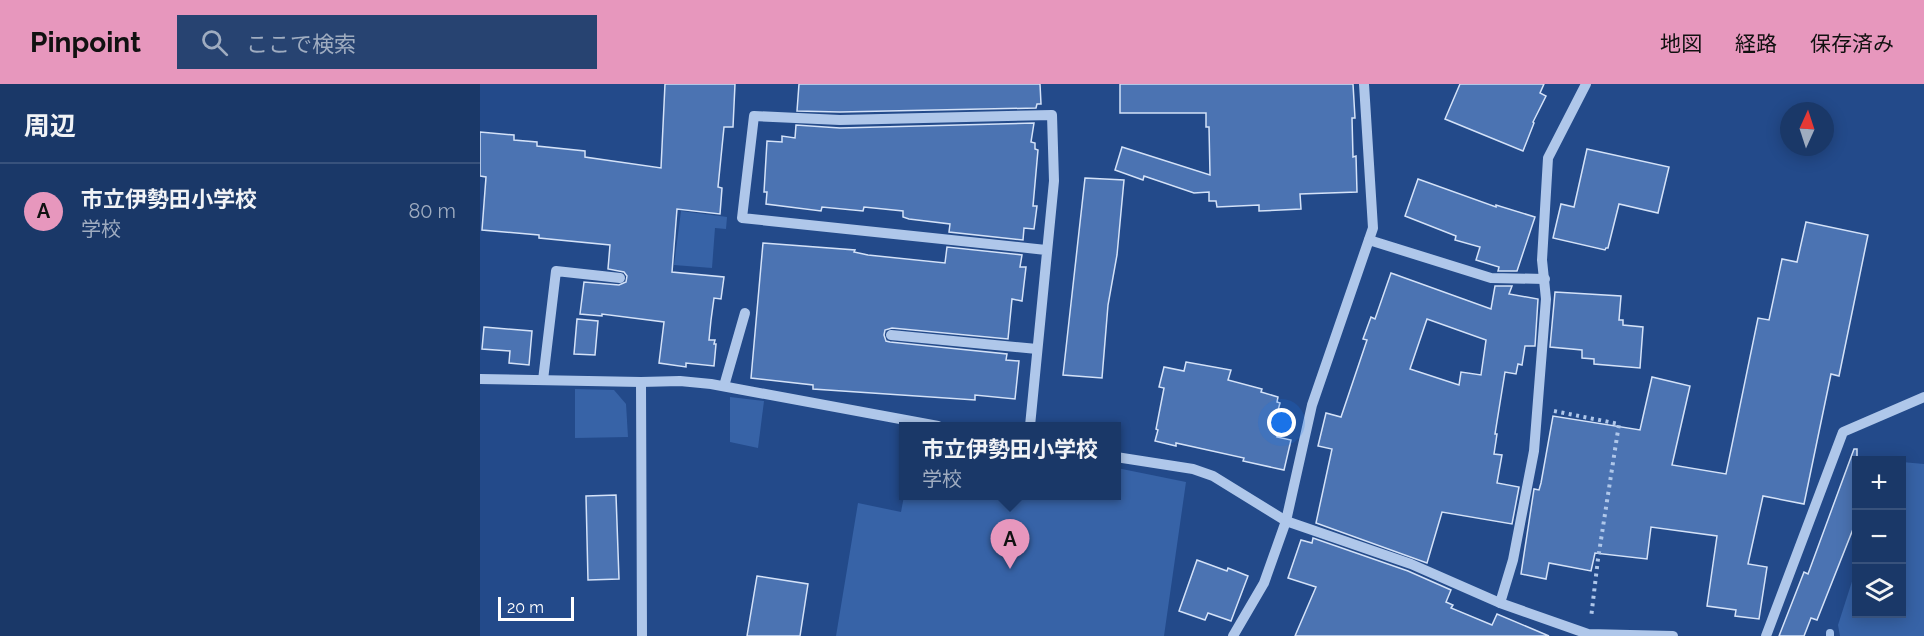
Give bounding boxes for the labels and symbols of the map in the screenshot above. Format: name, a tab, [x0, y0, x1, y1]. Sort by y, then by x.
north arrow	[1780, 102, 1834, 156]
your location	[1267, 408, 1296, 437]
pin: A	[990, 520, 1030, 569]
scale bar	[498, 594, 574, 622]

